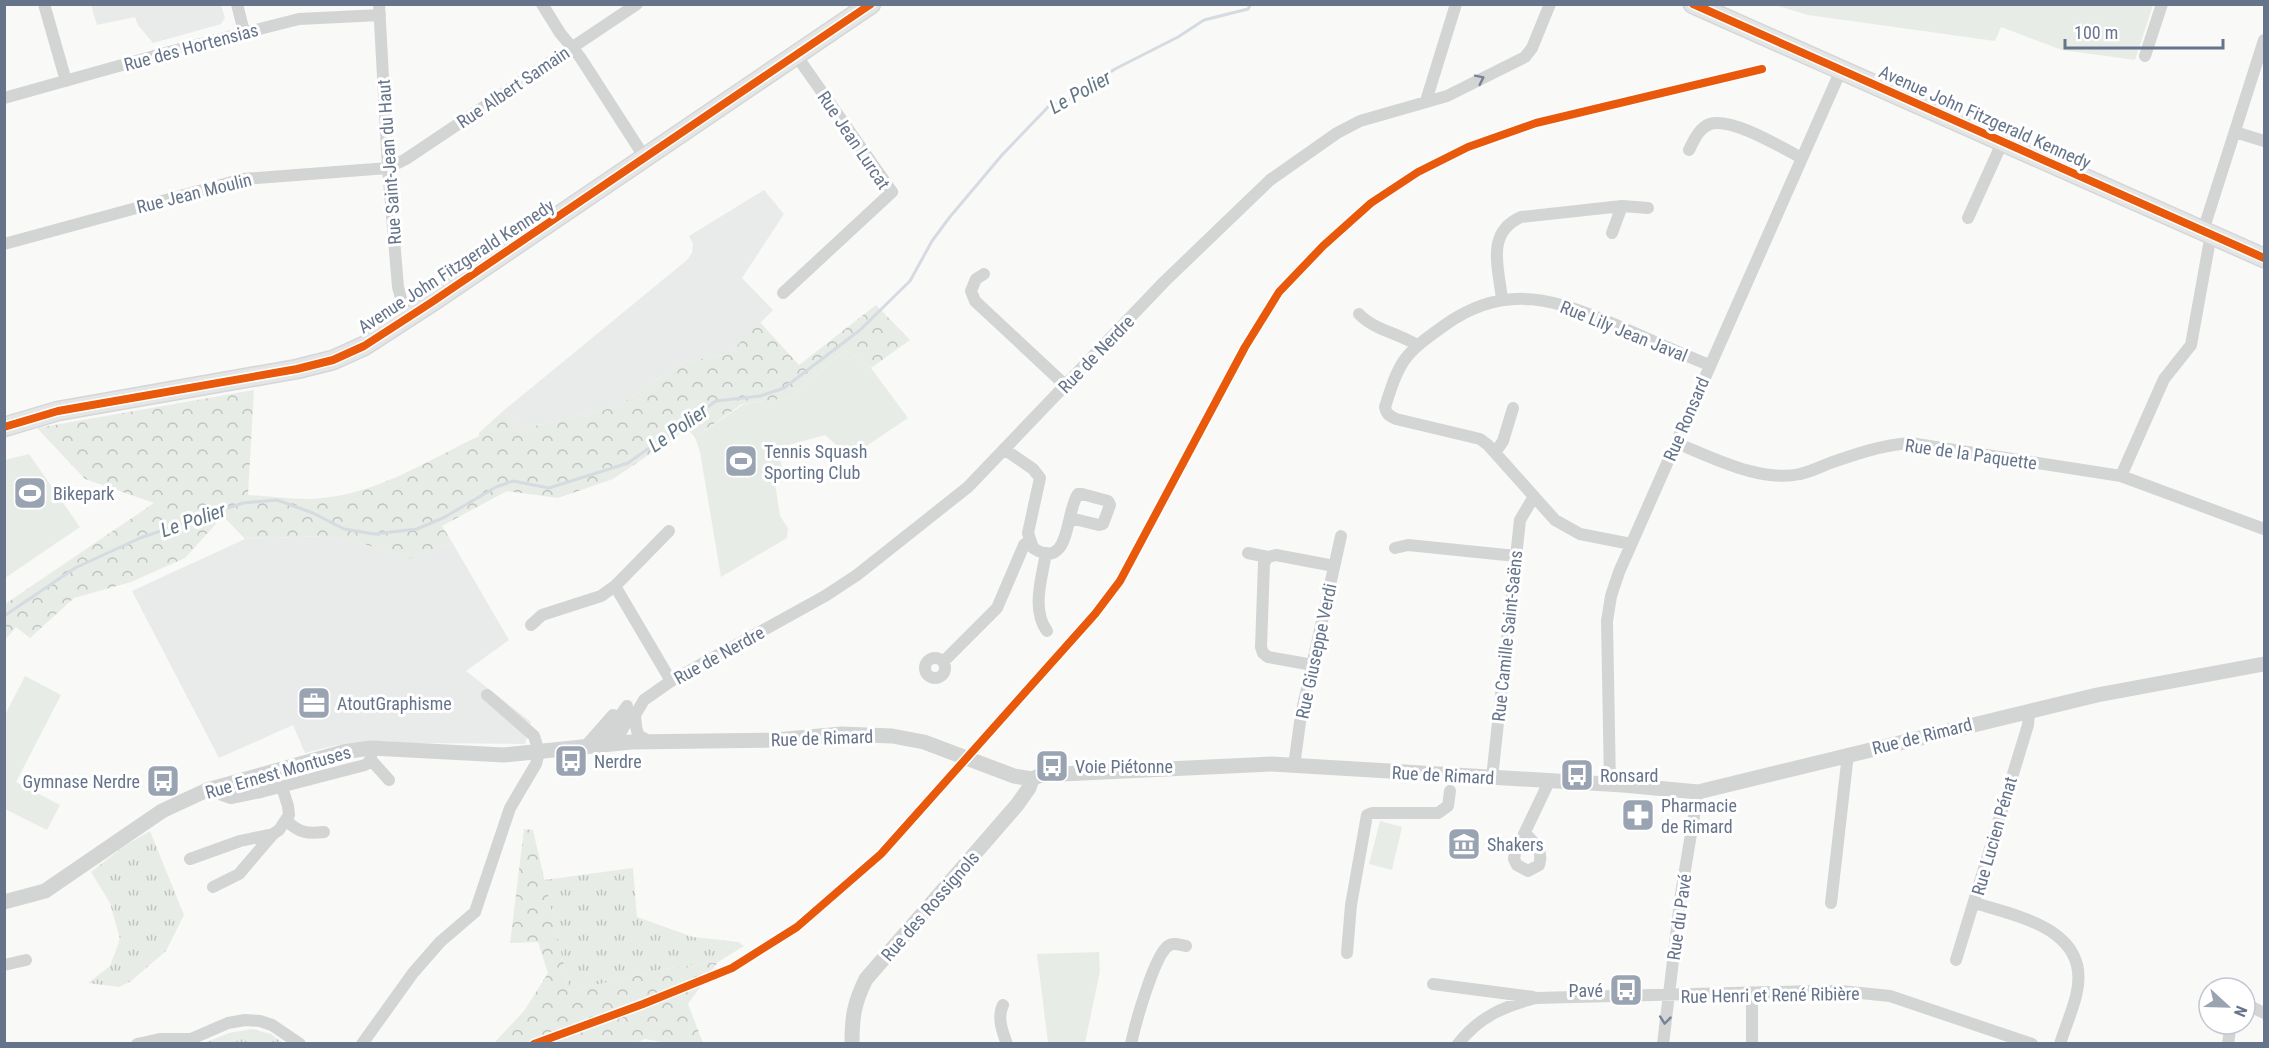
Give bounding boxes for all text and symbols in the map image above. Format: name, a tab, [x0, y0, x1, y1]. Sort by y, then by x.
scale bar	[2065, 12, 2222, 50]
street label: Rue des Hortensias	[121, 19, 261, 75]
text: 100 m	[2074, 22, 2118, 43]
street label: Rue Albert Samain	[453, 42, 573, 132]
street label: Avenue John Fitzgerald Kennedy	[1876, 61, 2095, 174]
water label: Le Polier	[1045, 65, 1116, 119]
one-way arrow	[1474, 75, 1485, 87]
street label: Rue Saint-Jean du Haut	[373, 79, 405, 245]
street label: Rue Jean Lurcat	[813, 87, 895, 193]
street label: Rue Jean Moulin	[134, 169, 254, 217]
street label: Avenue John Fitzgerald Kennedy	[354, 194, 558, 337]
street label: Rue Lily Jean Javal	[1557, 296, 1691, 366]
street label: Rue de Nerdre	[1054, 311, 1138, 397]
street label: Rue Ronsard	[1659, 374, 1713, 464]
water label: Le Polier	[644, 398, 713, 457]
street label: Rue de la Paquette	[1904, 434, 2038, 474]
place label: Tennis Squash Sporting Club	[764, 441, 867, 483]
sports icon: Tennis Squash Sporting Club	[723, 443, 759, 479]
sports icon: Bikepark	[12, 475, 48, 511]
place label: Bikepark	[53, 483, 114, 504]
water label: Le Polier	[157, 497, 230, 542]
street label: Rue Camille Saint-Saëns	[1488, 549, 1526, 723]
street label: Rue Giuseppe Verdi	[1291, 581, 1341, 721]
street label: Rue de Nerdre	[670, 622, 768, 688]
office icon: AtoutGraphisme	[296, 685, 332, 721]
place label: AtoutGraphisme	[337, 693, 452, 714]
street label: Rue de Rimard	[1870, 713, 1974, 759]
street label: Rue de Rimard	[770, 726, 874, 750]
street label: Rue Ernest Montuses	[203, 741, 353, 803]
bus stop icon: Nerdre	[553, 743, 589, 779]
bus stop icon: Voie Piétonne	[1034, 748, 1070, 784]
place label: Nerdre	[594, 751, 642, 772]
place label: Voie Piétonne	[1075, 756, 1173, 777]
bus stop icon: Ronsard	[1559, 757, 1595, 793]
street label: Rue de Rimard	[1391, 762, 1495, 788]
bus stop icon: Gymnase Nerdre	[145, 763, 181, 799]
place label: Ronsard	[1600, 765, 1658, 786]
place label: Gymnase Nerdre	[23, 771, 140, 792]
street label: Rue Lucien Pénat	[1967, 774, 2021, 898]
place label: Pharmacie de Rimard	[1661, 795, 1737, 837]
pharmacy icon: Pharmacie de Rimard	[1620, 797, 1656, 833]
museum icon: Shakers	[1446, 826, 1482, 862]
place label: Shakers	[1487, 834, 1544, 855]
street label: Rue des Rossignols	[877, 847, 983, 965]
street label: Rue du Pavé	[1663, 872, 1695, 962]
bus stop icon: Pavé	[1608, 972, 1644, 1008]
north arrow	[2197, 976, 2257, 1036]
place label: Pavé	[1569, 980, 1603, 1001]
street label: Rue Henri et René Ribière	[1680, 983, 1860, 1007]
text: N	[2230, 1003, 2251, 1020]
one-way arrow	[1659, 1015, 1672, 1024]

